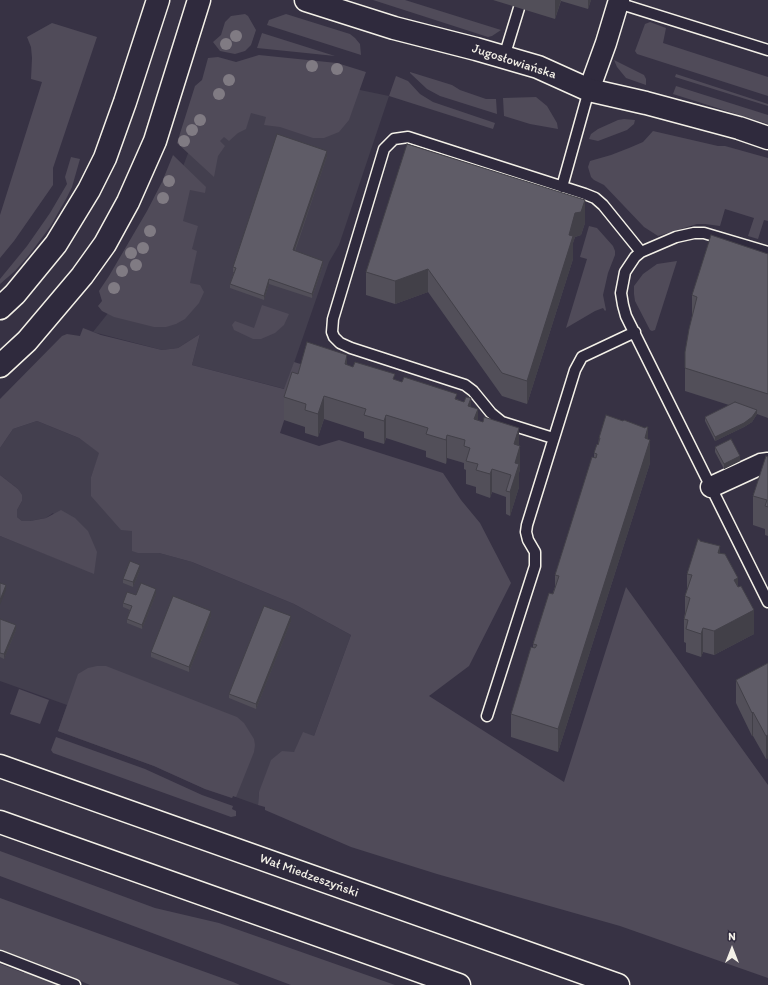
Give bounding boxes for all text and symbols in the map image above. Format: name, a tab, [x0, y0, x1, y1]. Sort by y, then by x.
street label: Jugosłowiańska	[470, 41, 558, 83]
street label: Wał Miedzeszyński	[257, 851, 361, 901]
north arrow	[712, 929, 752, 969]
text: N	[728, 930, 736, 943]

